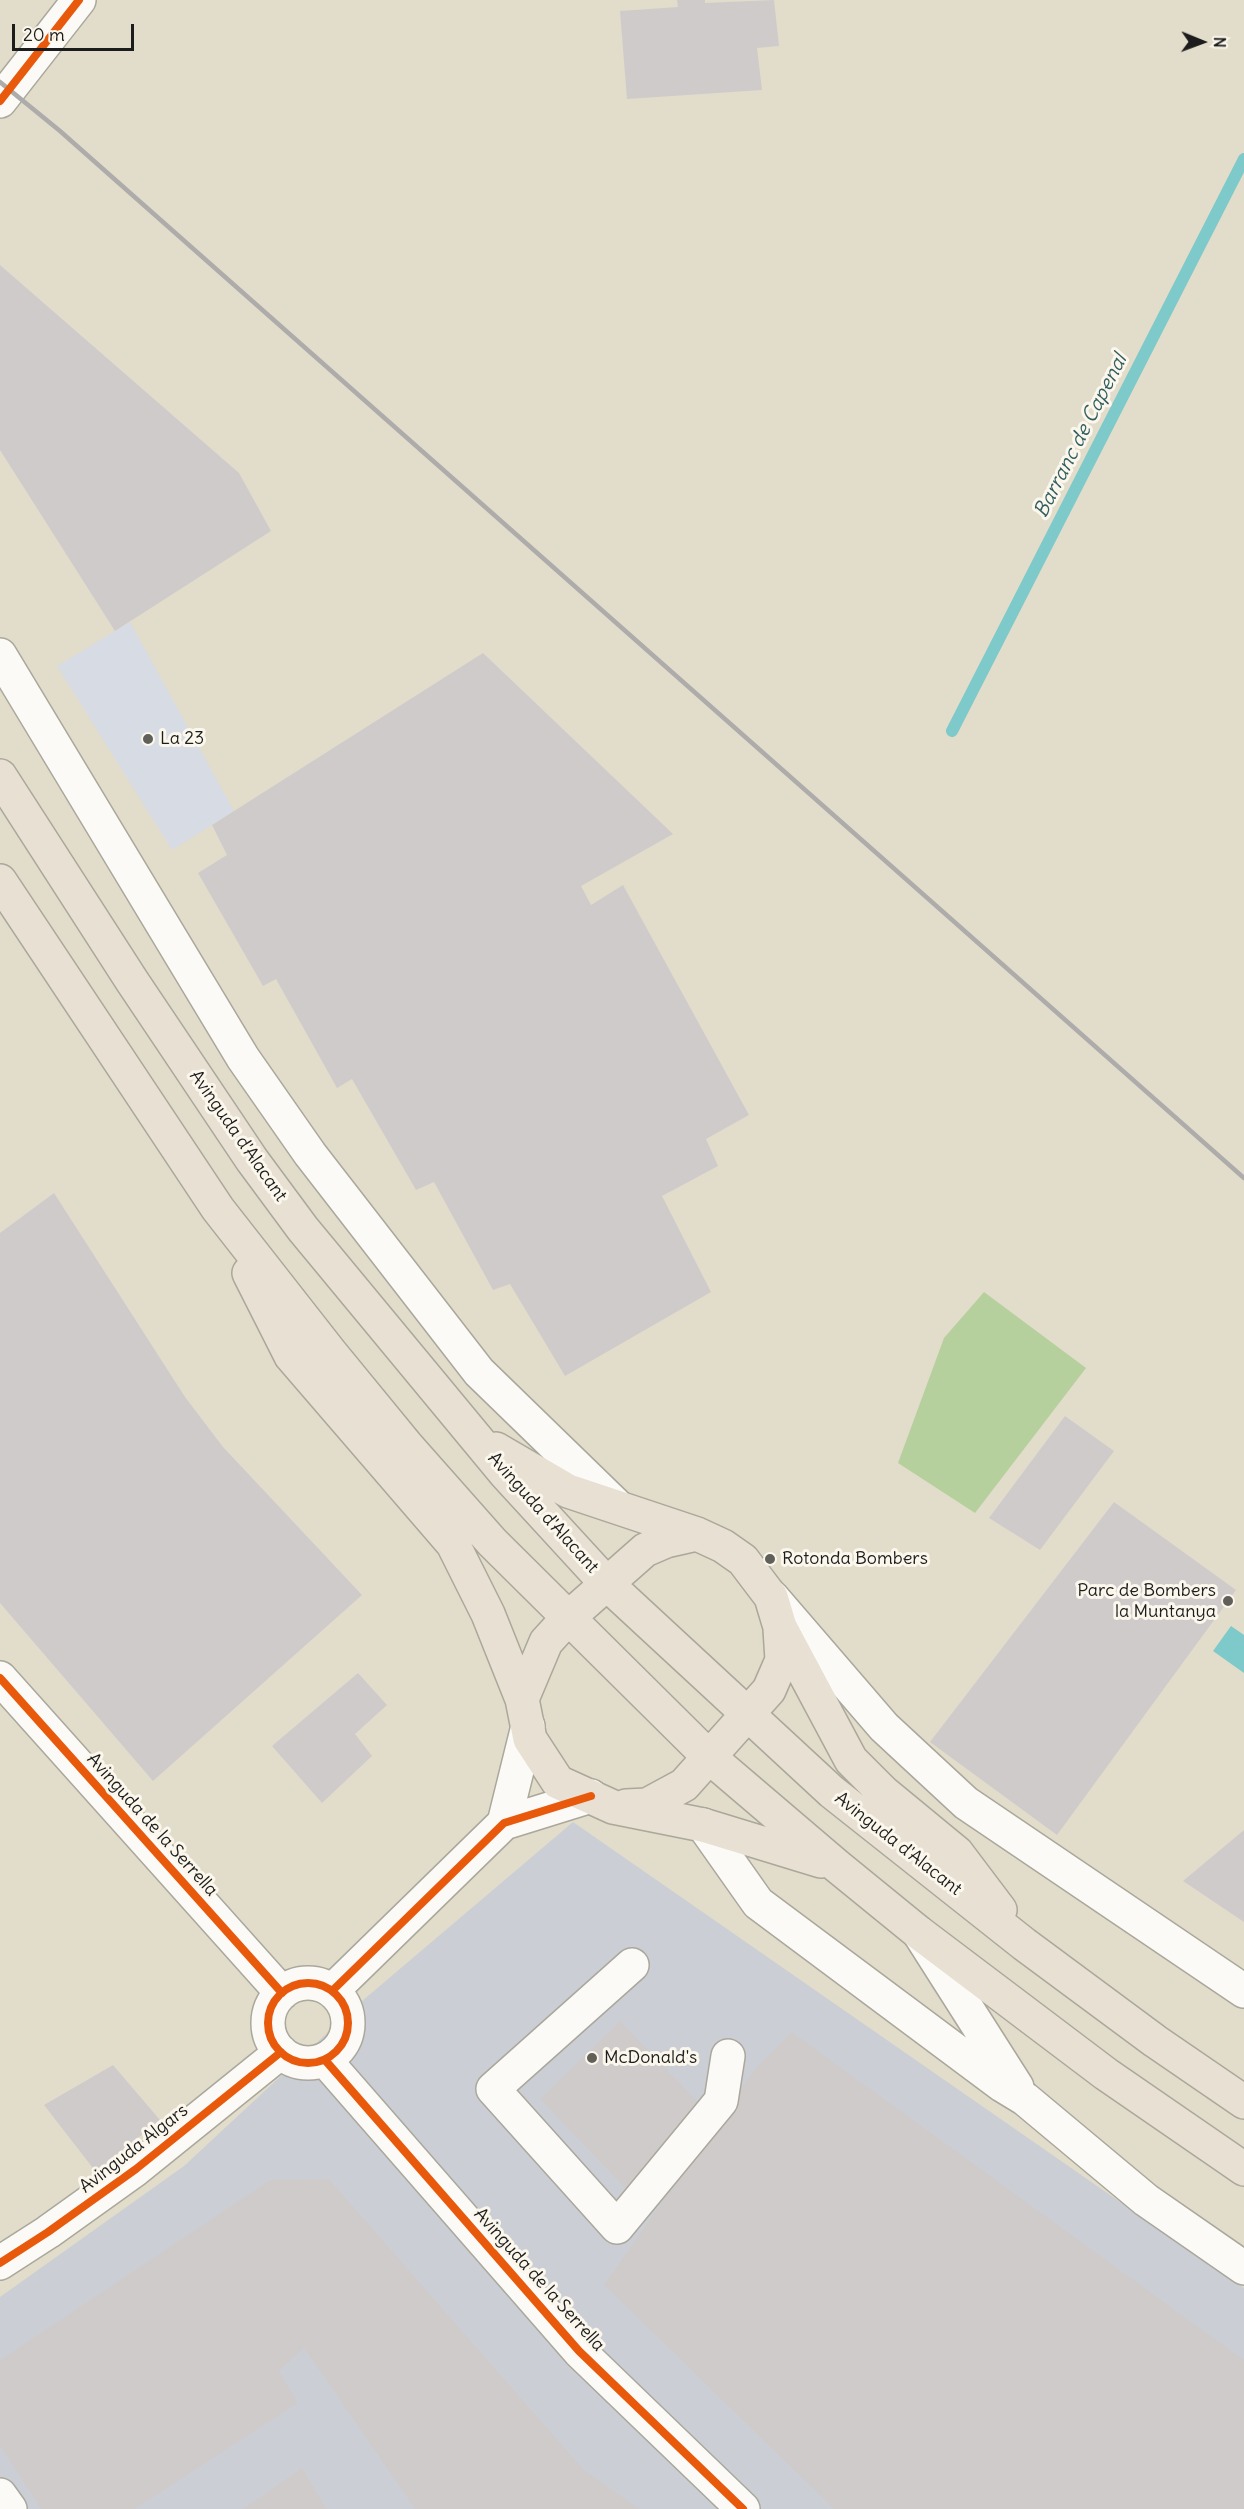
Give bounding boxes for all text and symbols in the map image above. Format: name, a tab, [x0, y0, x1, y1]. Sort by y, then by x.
scale bar	[15, 12, 136, 50]
north arrow	[1172, 12, 1232, 72]
text: 20 m	[23, 23, 65, 46]
text: N	[1210, 37, 1230, 48]
water label: Barranc de Capenal	[1029, 350, 1133, 522]
place label: La 23	[160, 728, 204, 750]
marker: La 23	[141, 732, 155, 746]
street label: Avinguda d'Alacant	[185, 1066, 291, 1206]
street label: Avinguda d'Alacant	[483, 1448, 603, 1578]
place label: Rotonda Bombers	[782, 1548, 928, 1570]
marker: Rotonda Bombers	[763, 1552, 777, 1566]
place label: Parc de Bombers la Muntanya	[1077, 1580, 1216, 1622]
marker: Parc de Bombers la Muntanya	[1221, 1594, 1235, 1608]
street label: Avinguda de la Serrella	[82, 1749, 222, 1901]
street label: Avinguda d'Alacant	[830, 1788, 966, 1900]
place label: McDonald's	[604, 2047, 697, 2069]
marker: McDonald's	[585, 2051, 599, 2065]
street label: Avinguda Algars	[75, 2100, 193, 2198]
street label: Avinguda de la Serrella	[469, 2204, 609, 2356]

